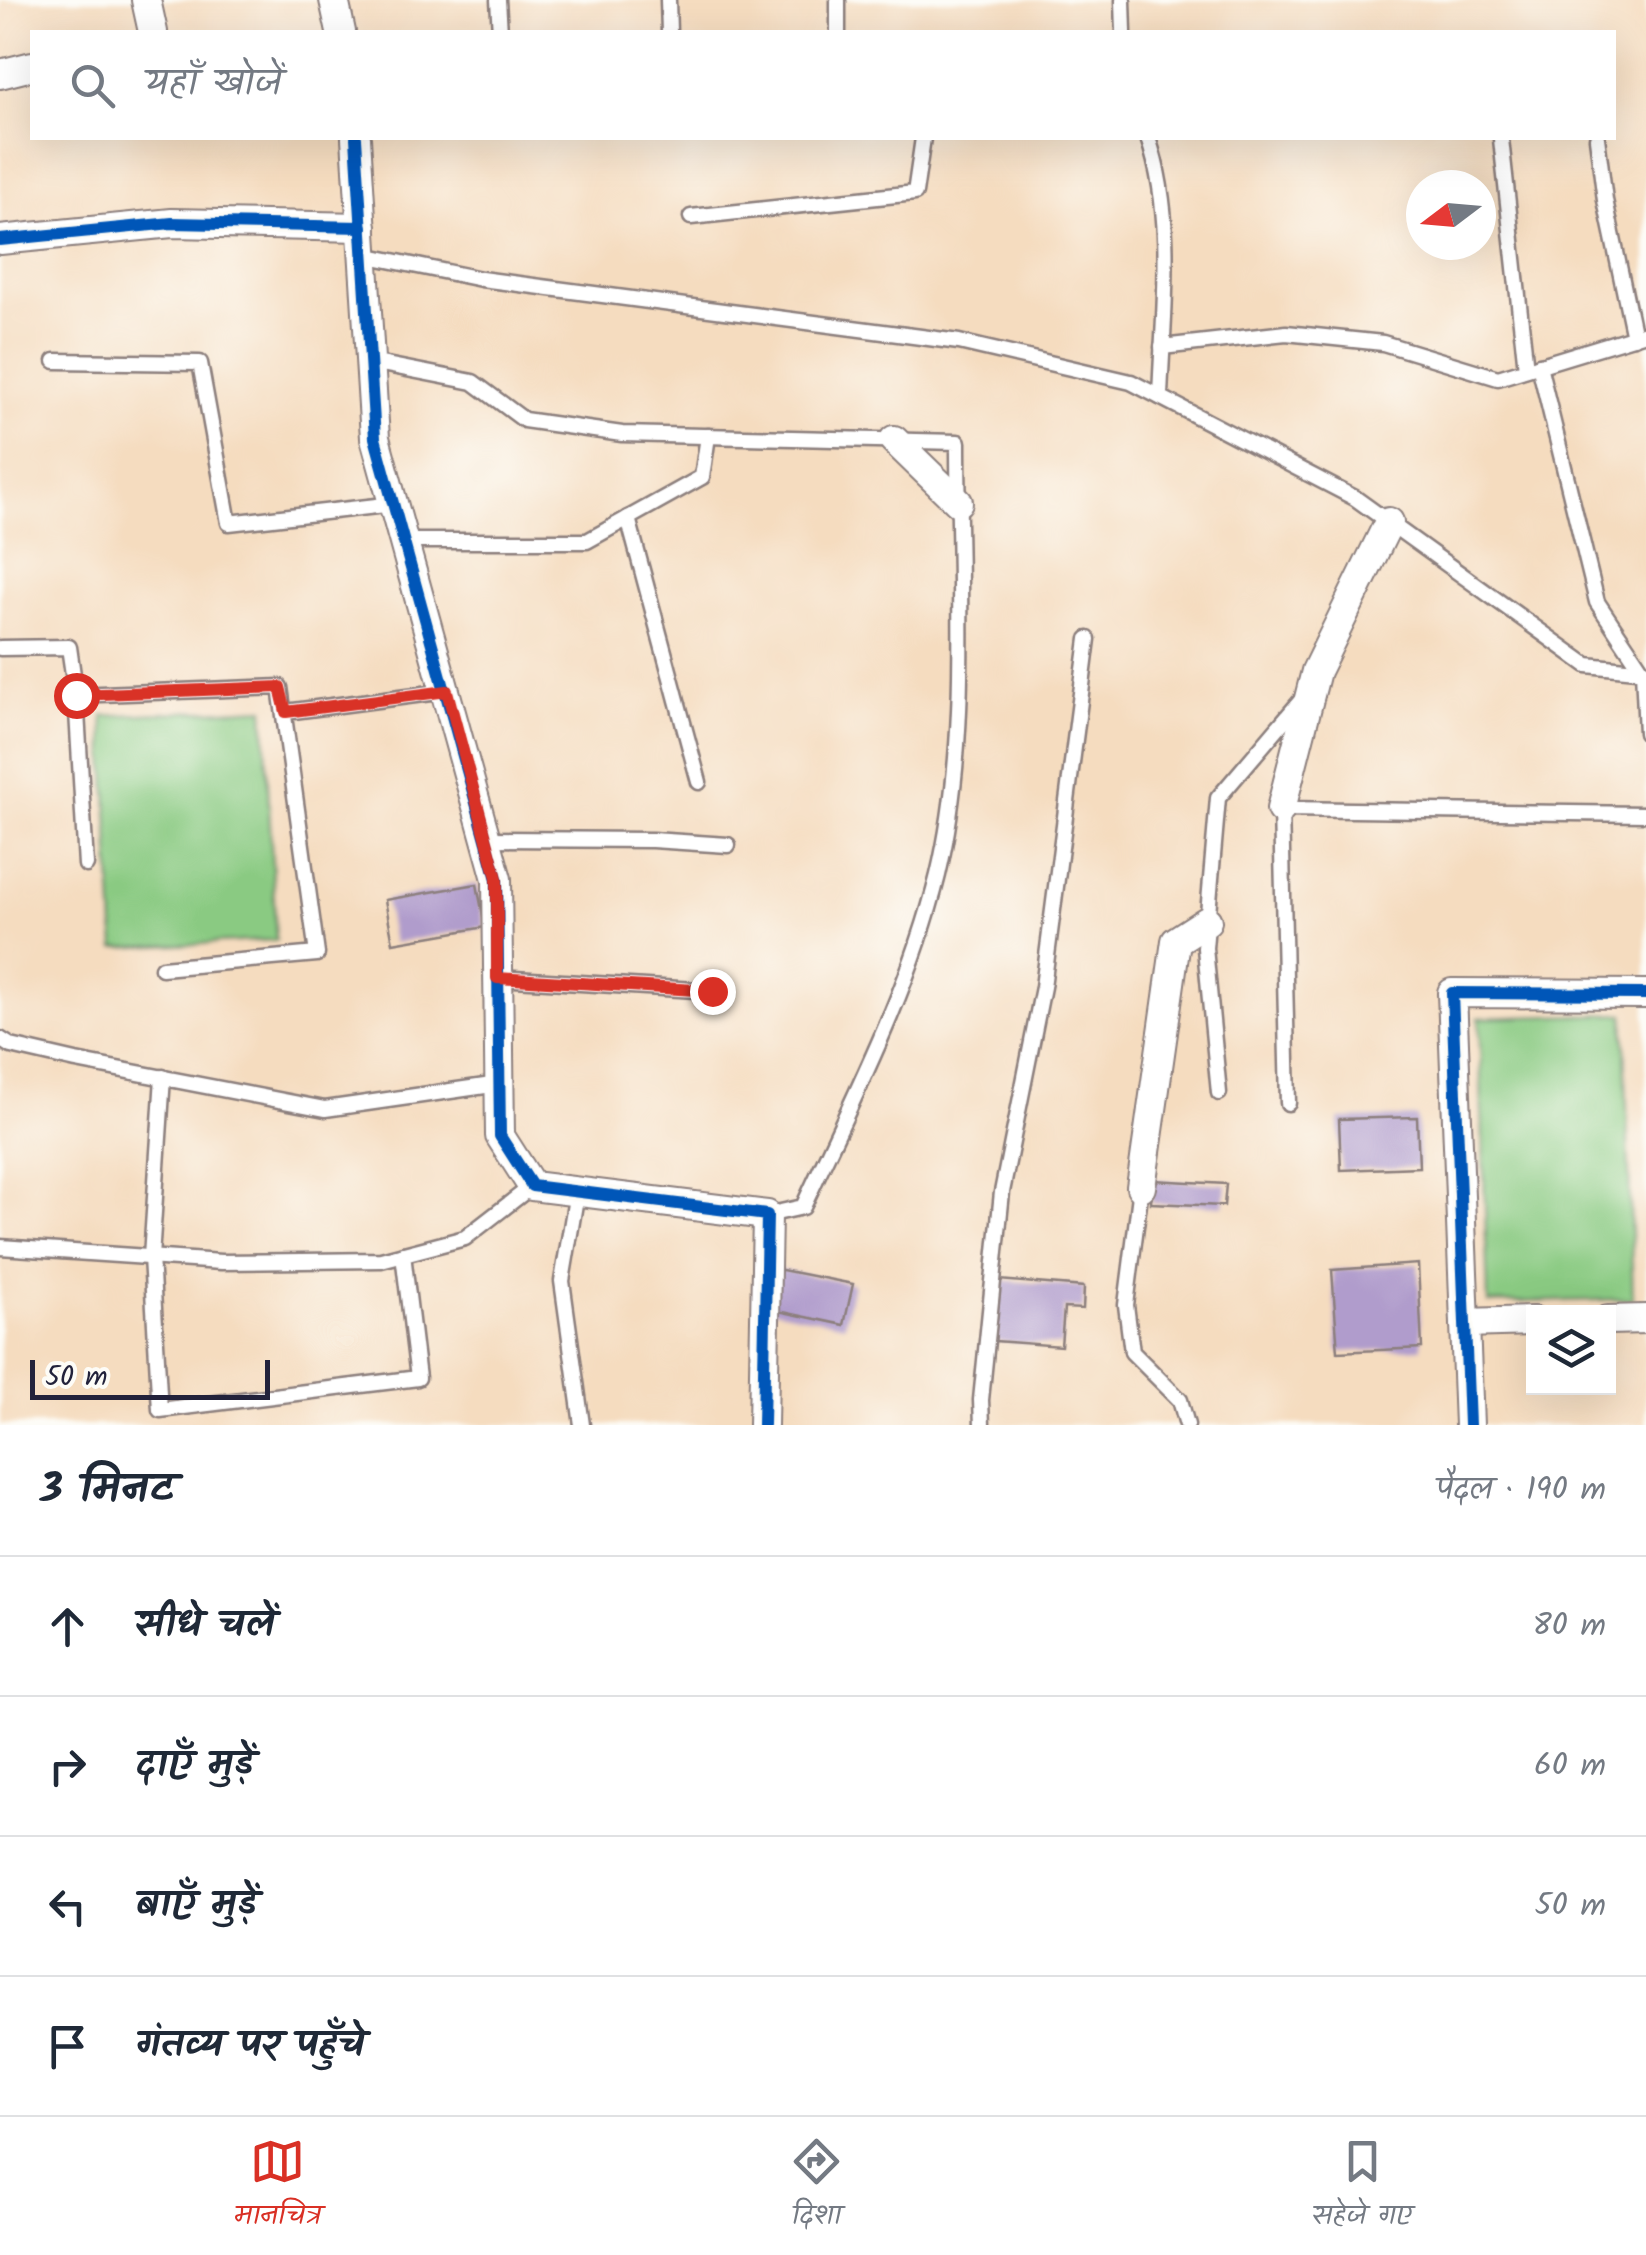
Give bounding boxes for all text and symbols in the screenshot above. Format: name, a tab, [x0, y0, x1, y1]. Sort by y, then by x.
search box	[30, 30, 1616, 140]
text: यहाँ खोजें	[145, 55, 282, 115]
icon: search	[65, 58, 120, 113]
north arrow	[1406, 170, 1496, 260]
route start	[54, 673, 100, 719]
route end	[690, 969, 736, 1015]
map controls	[1526, 1305, 1616, 1395]
button: layers	[1526, 1305, 1616, 1395]
scale bar	[30, 1355, 270, 1400]
text: 50 m	[45, 1355, 108, 1400]
text: 3 मिनट	[40, 1457, 175, 1524]
text: पैदल · 190 m	[1436, 1465, 1606, 1516]
text: सीधे चलें	[135, 1596, 275, 1656]
icon: ahead	[40, 1599, 95, 1654]
text: 80 m	[1532, 1601, 1606, 1652]
text: दाएँ मुड़ें	[135, 1736, 253, 1796]
icon: right	[40, 1739, 95, 1794]
text: 60 m	[1534, 1741, 1606, 1792]
text: बाएँ मुड़ें	[135, 1876, 257, 1936]
icon: left	[40, 1879, 95, 1934]
text: 50 m	[1535, 1881, 1606, 1932]
text: गंतव्य पर पहुँचे	[135, 2016, 365, 2076]
icon: arrive	[40, 2019, 95, 2074]
tab: मानचित्र	[234, 2134, 321, 2239]
tab: दिशा	[789, 2134, 844, 2239]
tab: सहेजे गए	[1312, 2134, 1412, 2239]

